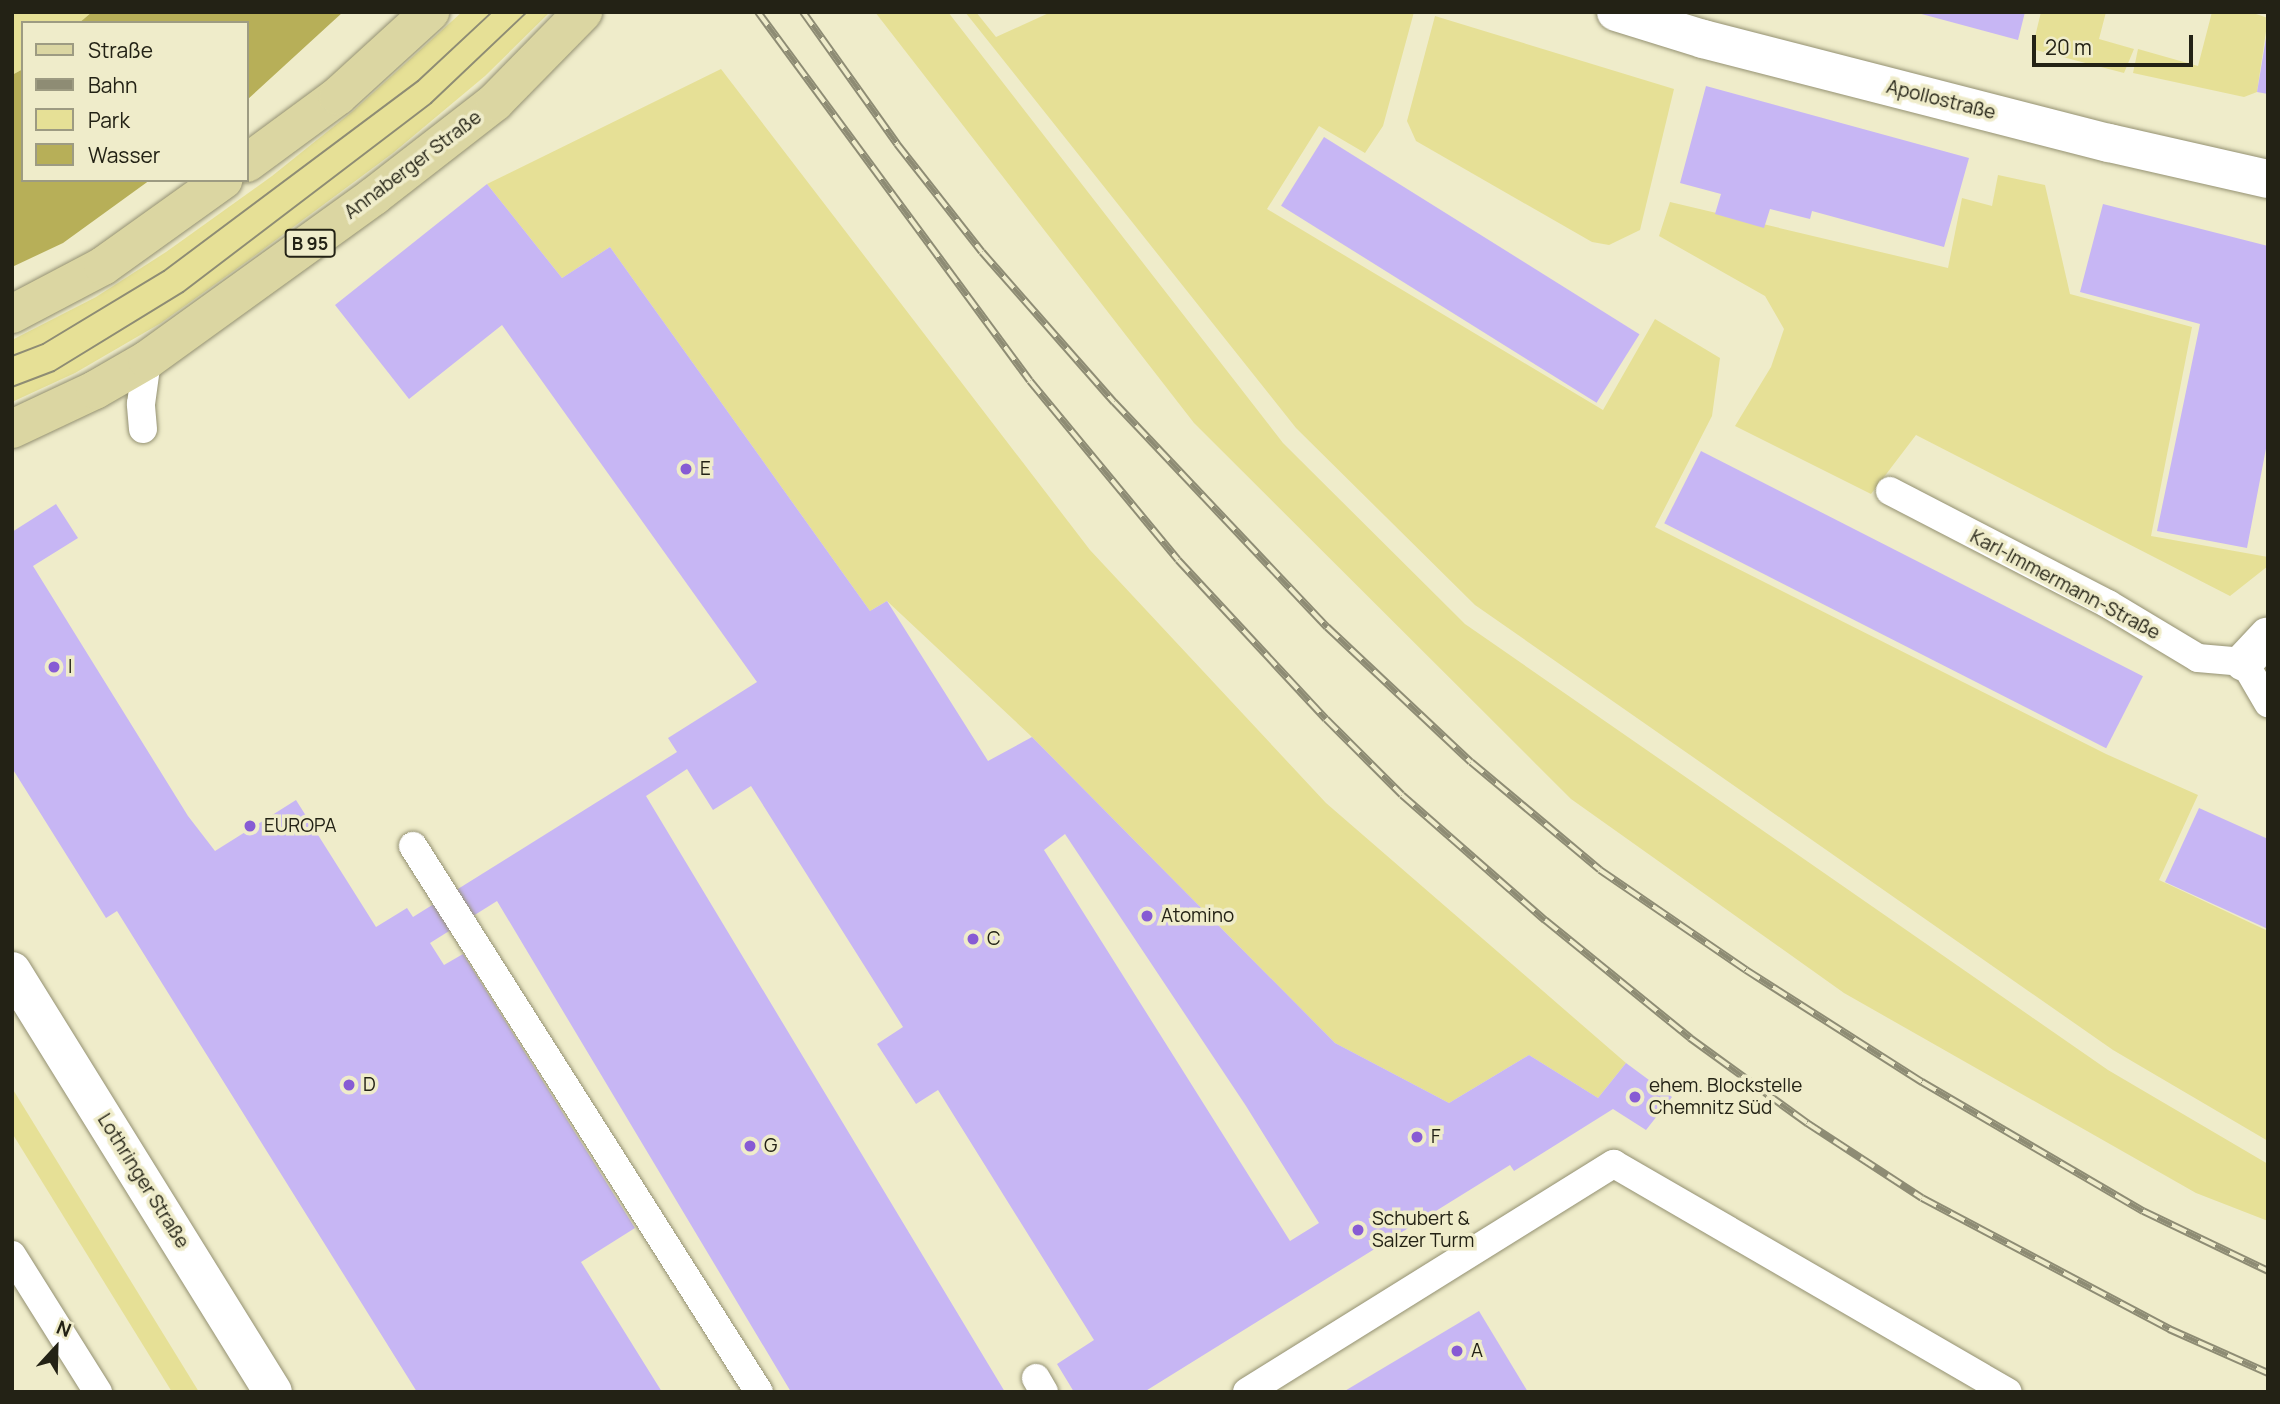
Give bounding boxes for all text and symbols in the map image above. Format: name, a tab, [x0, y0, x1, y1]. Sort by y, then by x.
legend	[21, 21, 248, 182]
scale bar	[2035, 21, 2196, 65]
text: 20 m	[2045, 33, 2092, 61]
text: Straße	[88, 36, 153, 64]
text: Bahn	[88, 71, 138, 99]
street label: Apollostraße	[1884, 75, 1998, 125]
text: Park	[88, 106, 130, 134]
street label: Annaberger Straße	[340, 106, 486, 224]
text: Wasser	[88, 141, 160, 169]
road number: B 95	[284, 229, 336, 258]
place label: E	[700, 458, 711, 480]
marker: E	[678, 461, 694, 477]
street label: Karl-Immermann-Straße	[1966, 525, 2164, 645]
place label: I	[68, 656, 72, 678]
marker: I	[46, 659, 62, 675]
place label: EUROPA	[264, 815, 336, 837]
marker: EUROPA	[242, 818, 258, 834]
place label: Atomino	[1161, 905, 1234, 927]
marker: Atomino	[1139, 908, 1155, 924]
place label: C	[987, 928, 1001, 950]
marker: C	[965, 931, 981, 947]
place label: D	[363, 1074, 376, 1096]
place label: ehem. Blockstelle Chemnitz Süd	[1649, 1075, 1802, 1119]
marker: D	[341, 1077, 357, 1093]
marker: ehem. Blockstelle Chemnitz Süd	[1627, 1089, 1643, 1105]
street label: Lothringer Straße	[92, 1110, 194, 1252]
place label: F	[1431, 1126, 1441, 1148]
marker: F	[1409, 1129, 1425, 1145]
place label: G	[764, 1135, 777, 1157]
marker: G	[742, 1138, 758, 1154]
place label: Schubert & Salzer Turm	[1372, 1208, 1474, 1252]
marker: Schubert & Salzer Turm	[1350, 1222, 1366, 1238]
north arrow	[21, 1313, 91, 1383]
text: N	[53, 1314, 75, 1343]
place label: A	[1471, 1340, 1483, 1362]
marker: A	[1449, 1343, 1465, 1359]

